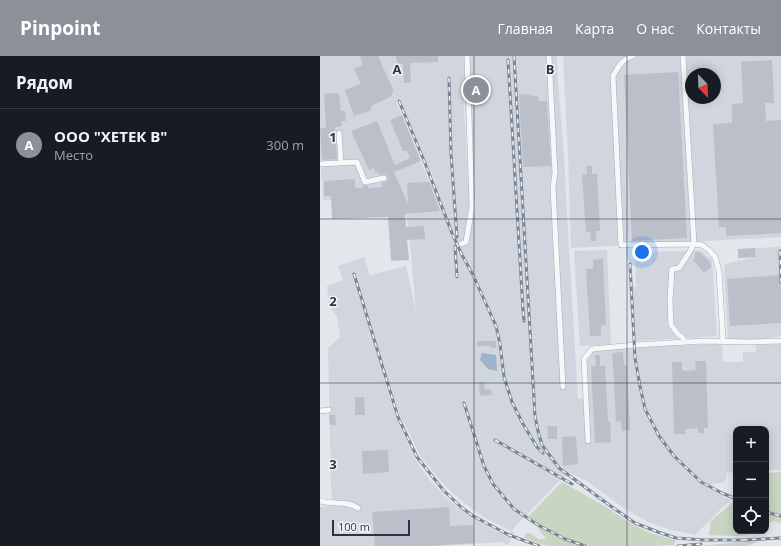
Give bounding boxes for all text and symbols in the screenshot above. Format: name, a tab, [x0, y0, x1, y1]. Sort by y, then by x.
text: Pinpoint	[20, 15, 101, 41]
text: Главная	[498, 19, 553, 38]
text: Карта	[575, 19, 614, 38]
text: О нас	[636, 19, 674, 38]
text: Контакты	[696, 19, 761, 38]
text: A	[393, 60, 402, 78]
text: B	[546, 60, 555, 78]
north arrow	[685, 68, 721, 104]
text: Рядом	[16, 71, 73, 94]
pin: A	[463, 75, 489, 105]
text: ООО "ХЕТЕК В"	[54, 126, 167, 146]
text: 1	[329, 128, 337, 146]
text: A	[25, 136, 33, 154]
text: 300 m	[266, 136, 304, 154]
text: Место	[54, 146, 93, 164]
your location	[632, 242, 652, 262]
text: 2	[329, 292, 337, 310]
map controls	[733, 426, 769, 534]
button: +	[733, 426, 769, 462]
text: 3	[329, 455, 337, 473]
button: −	[733, 462, 769, 498]
button: locate	[733, 498, 769, 534]
scale bar	[332, 518, 410, 537]
text: 100 m	[338, 519, 370, 534]

